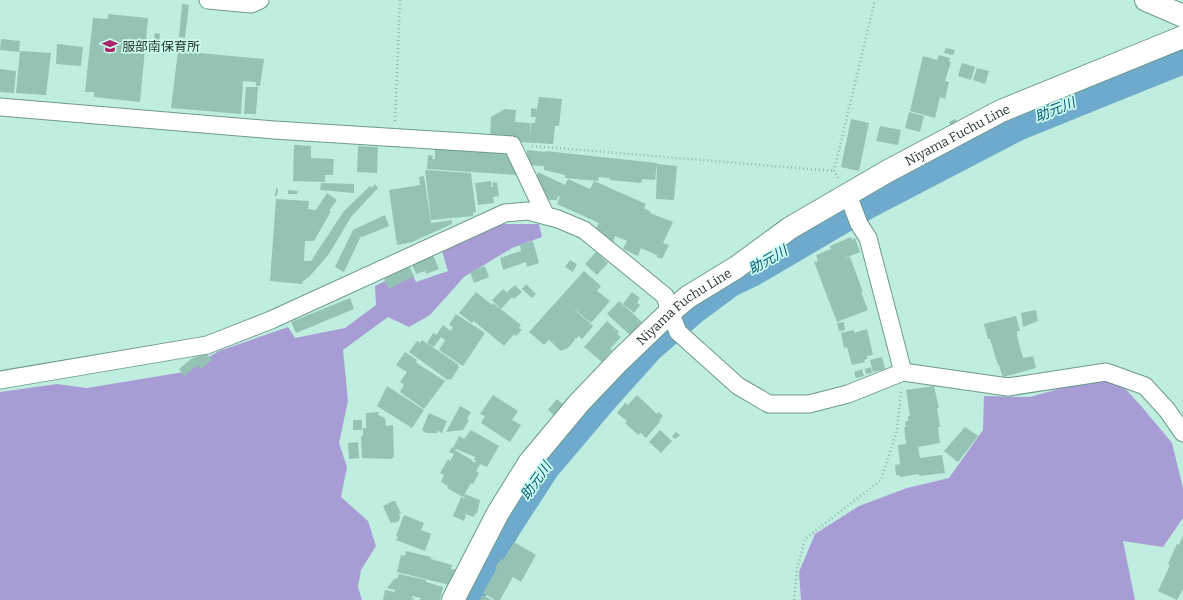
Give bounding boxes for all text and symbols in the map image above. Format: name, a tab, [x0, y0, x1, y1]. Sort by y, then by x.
school or university icon: 服部南保育所	[101, 37, 119, 55]
place label: 服部南保育所	[122, 39, 200, 54]
water label: 助元川	[1032, 94, 1080, 126]
street label: Niyama Fuchu Line	[902, 101, 1012, 168]
water label: 助元川	[746, 241, 792, 278]
street label: Niyama Fuchu Line	[633, 265, 734, 348]
water label: 助元川	[517, 457, 556, 503]

